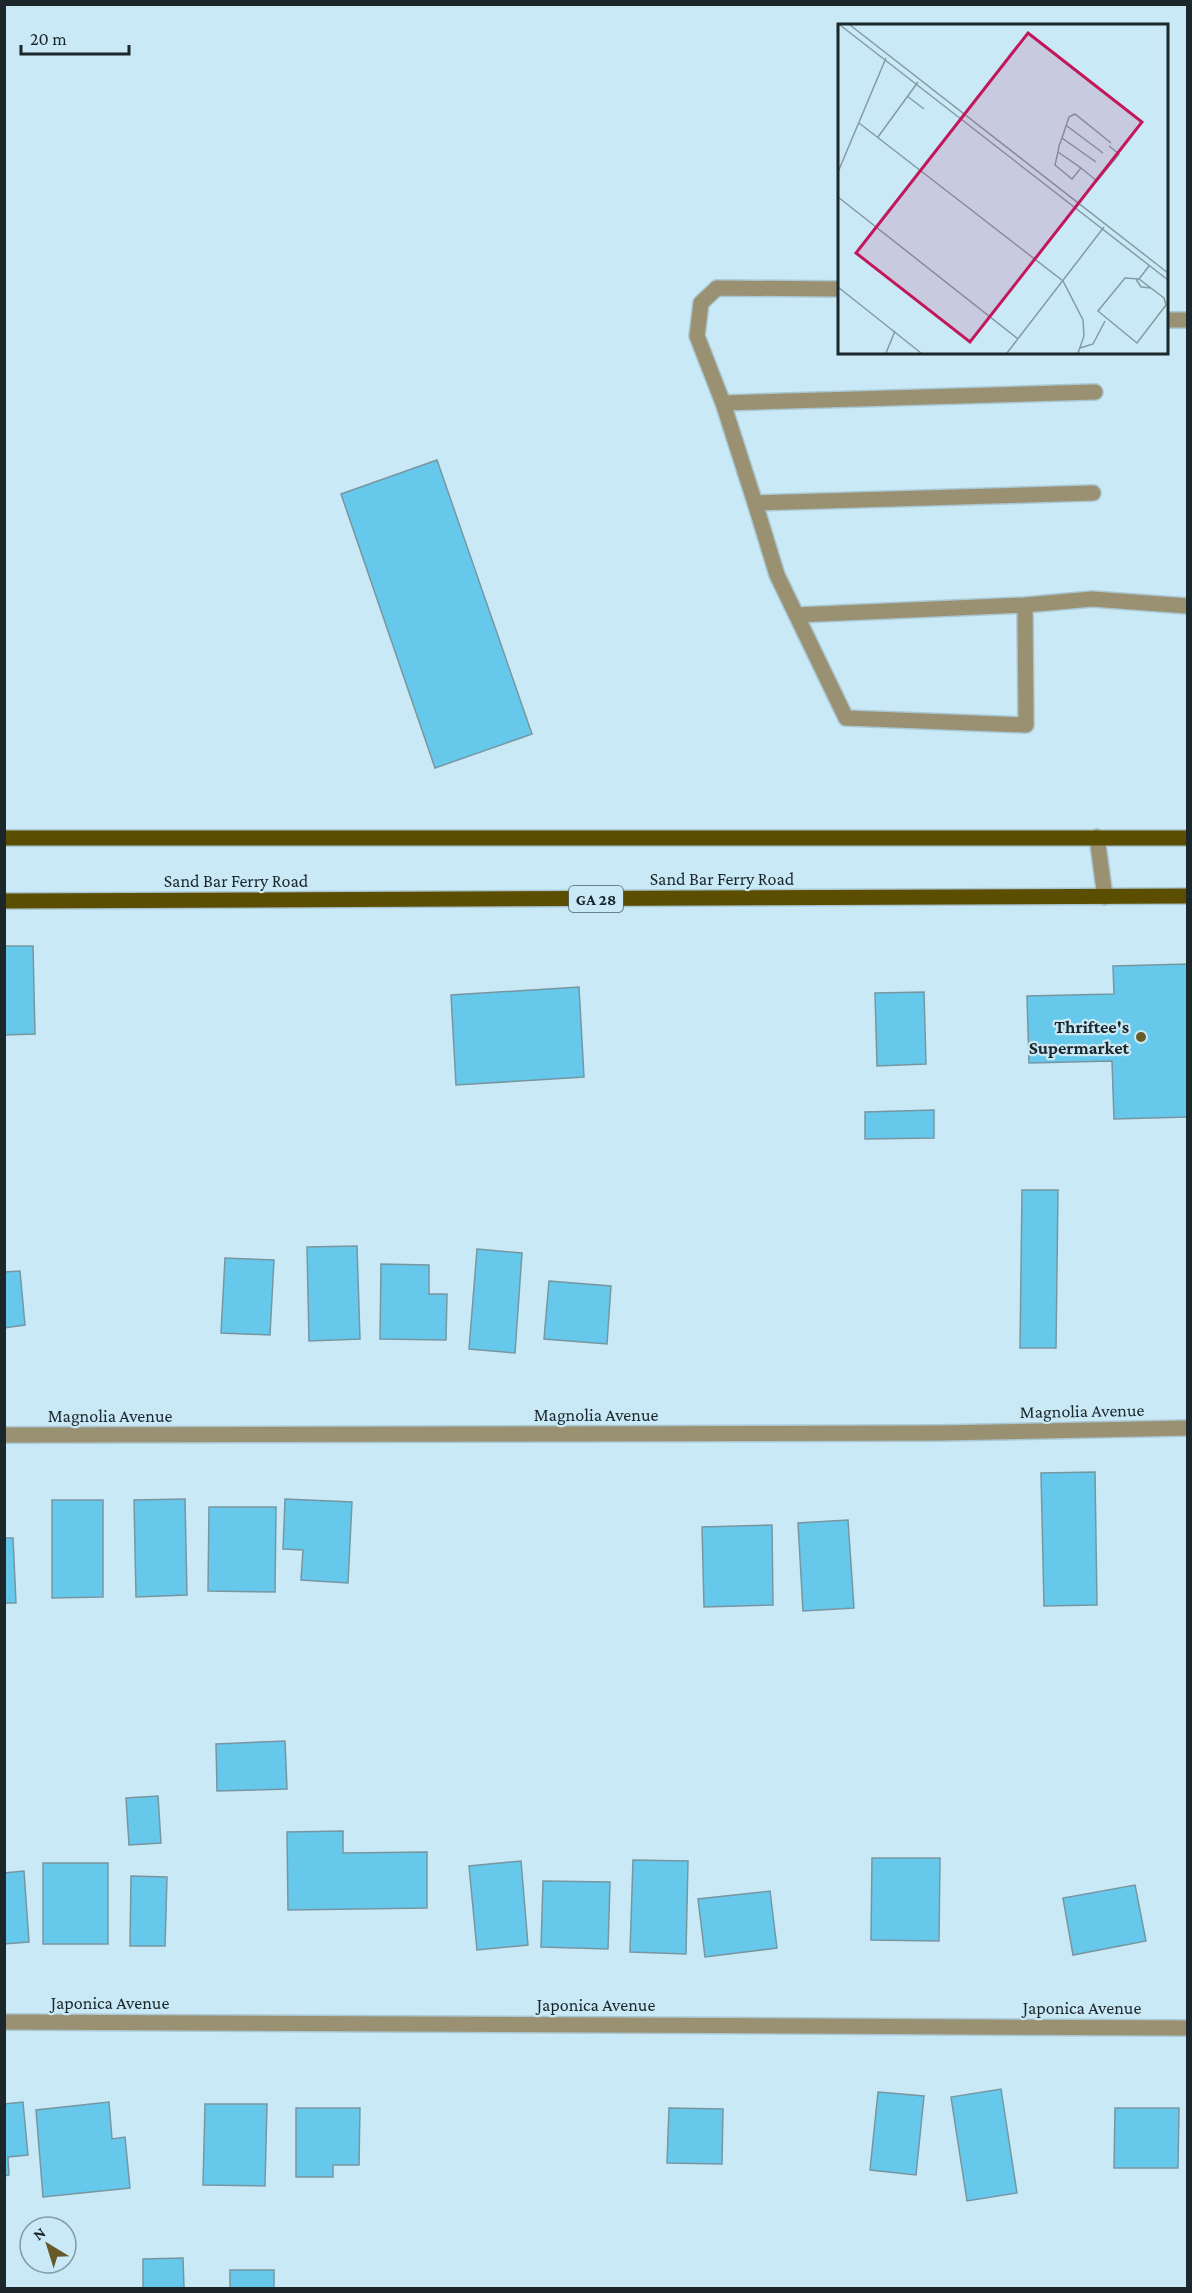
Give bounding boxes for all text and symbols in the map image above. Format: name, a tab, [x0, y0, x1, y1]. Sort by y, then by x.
scale bar	[21, 18, 129, 56]
inset map	[838, 24, 1168, 354]
text: 20 m	[30, 29, 67, 49]
street label: Sand Bar Ferry Road	[650, 869, 795, 889]
street label: Sand Bar Ferry Road	[164, 871, 309, 891]
road number: GA 28	[569, 886, 623, 912]
place label: Thriftee's Supermarket	[1029, 1017, 1130, 1058]
marker: Thriftee's Supermarket	[1134, 1030, 1148, 1044]
street label: Magnolia Avenue	[1019, 1400, 1145, 1422]
street label: Magnolia Avenue	[534, 1405, 658, 1425]
street label: Magnolia Avenue	[48, 1406, 172, 1426]
street label: Japonica Avenue	[49, 1993, 169, 2013]
street label: Japonica Avenue	[535, 1995, 655, 2015]
street label: Japonica Avenue	[1021, 1998, 1141, 2018]
north arrow	[18, 2215, 78, 2275]
text: N	[30, 2223, 49, 2244]

